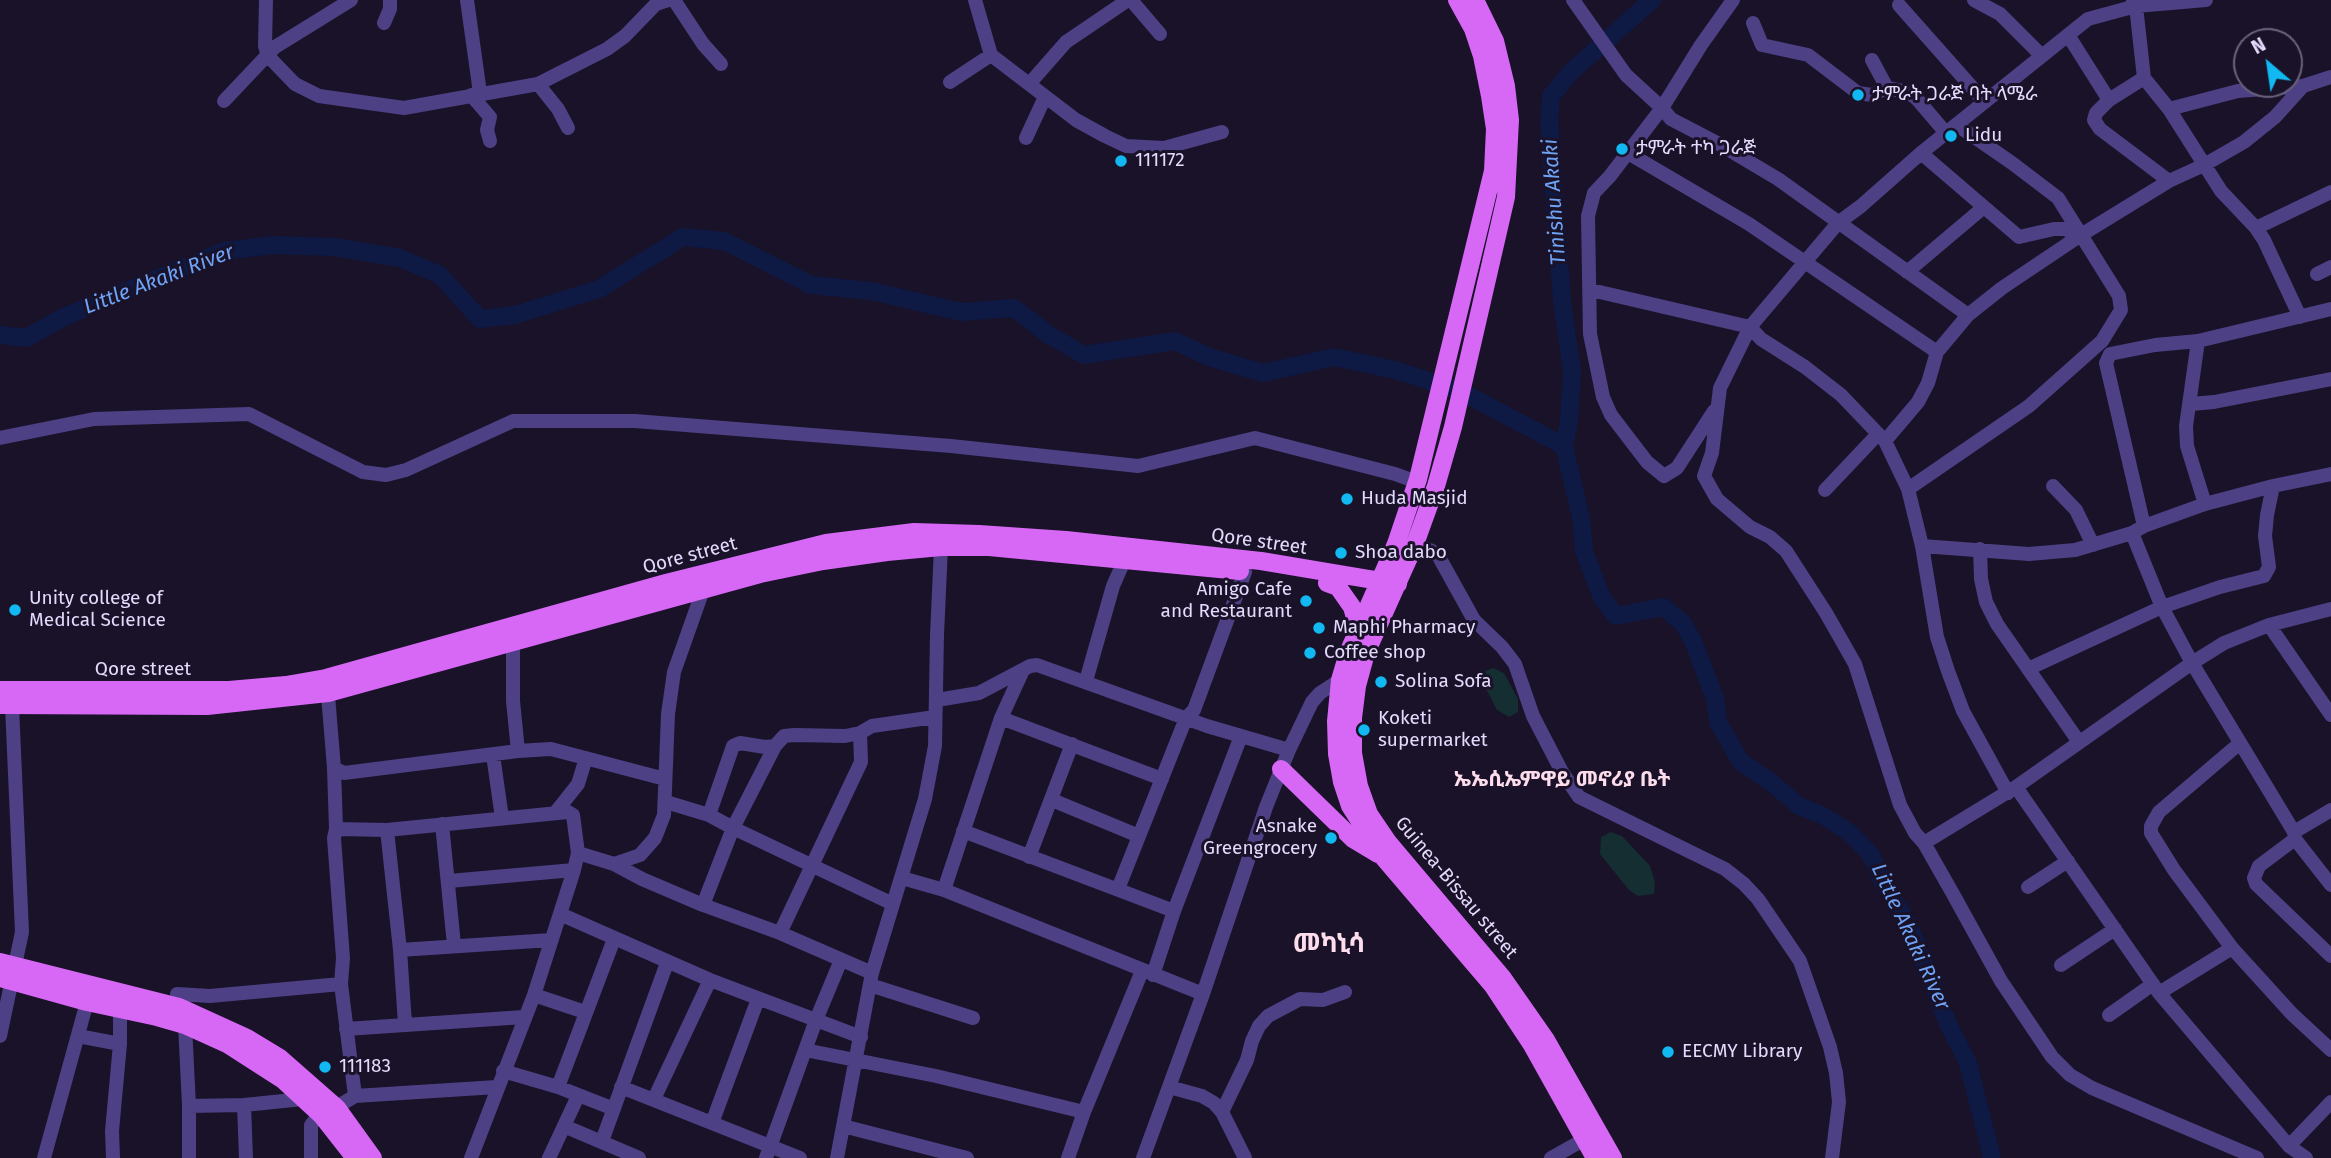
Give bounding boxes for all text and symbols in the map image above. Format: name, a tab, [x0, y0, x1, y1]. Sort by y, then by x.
north arrow	[2233, 28, 2303, 98]
text: N	[2247, 33, 2270, 59]
place label: ታምራት ጋራጅ ባት ላሜራ	[1872, 84, 2038, 106]
marker: ታምራት ጋራጅ ባት ላሜራ	[1850, 87, 1866, 103]
place label: Lidu	[1965, 125, 2002, 147]
marker: Lidu	[1943, 128, 1959, 144]
water label: Tinishu Akaki	[1538, 138, 1572, 266]
place label: ታምራት ተካ ጋራጅ	[1636, 138, 1756, 160]
marker: ታምራት ተካ ጋራጅ	[1614, 141, 1630, 157]
place label: 111172	[1135, 150, 1185, 172]
marker: 111172	[1113, 153, 1129, 169]
water label: Little Akaki River	[80, 240, 238, 320]
place label: Huda Masjid	[1361, 488, 1468, 510]
marker: Huda Masjid	[1339, 491, 1355, 507]
street label: Qore street	[1210, 524, 1308, 560]
street label: Qore street	[640, 533, 740, 579]
place label: Shoa dabo	[1355, 542, 1447, 564]
marker: Shoa dabo	[1333, 545, 1349, 561]
place label: Amigo Cafe and Restaurant	[1161, 579, 1292, 623]
place label: Unity college of Medical Science	[29, 588, 166, 632]
marker: Amigo Cafe and Restaurant	[1298, 593, 1314, 609]
marker: Unity college of Medical Science	[7, 602, 23, 618]
place label: Maphi Pharmacy	[1333, 617, 1475, 639]
marker: Maphi Pharmacy	[1311, 620, 1327, 636]
place label: Coffee shop	[1324, 642, 1426, 664]
marker: Coffee shop	[1302, 645, 1318, 661]
street label: Qore street	[95, 659, 191, 681]
place label: Solina Sofa	[1395, 671, 1492, 693]
marker: Solina Sofa	[1373, 674, 1389, 690]
place label: Koketi supermarket	[1378, 708, 1488, 752]
marker: Koketi supermarket	[1356, 722, 1372, 738]
district label: ኤኤሲኤምዋይ መኖሪያ ቤት	[1454, 767, 1670, 793]
street label: Guinea-Bissau street	[1390, 812, 1522, 964]
place label: Asnake Greengrocery	[1203, 816, 1317, 860]
marker: Asnake Greengrocery	[1323, 830, 1339, 846]
water label: Little Akaki River	[1865, 860, 1955, 1014]
district label: መካኒሳ	[1293, 929, 1365, 961]
place label: EECMY Library	[1682, 1041, 1802, 1063]
marker: EECMY Library	[1660, 1044, 1676, 1060]
place label: 111183	[339, 1056, 391, 1078]
marker: 111183	[317, 1059, 333, 1075]

